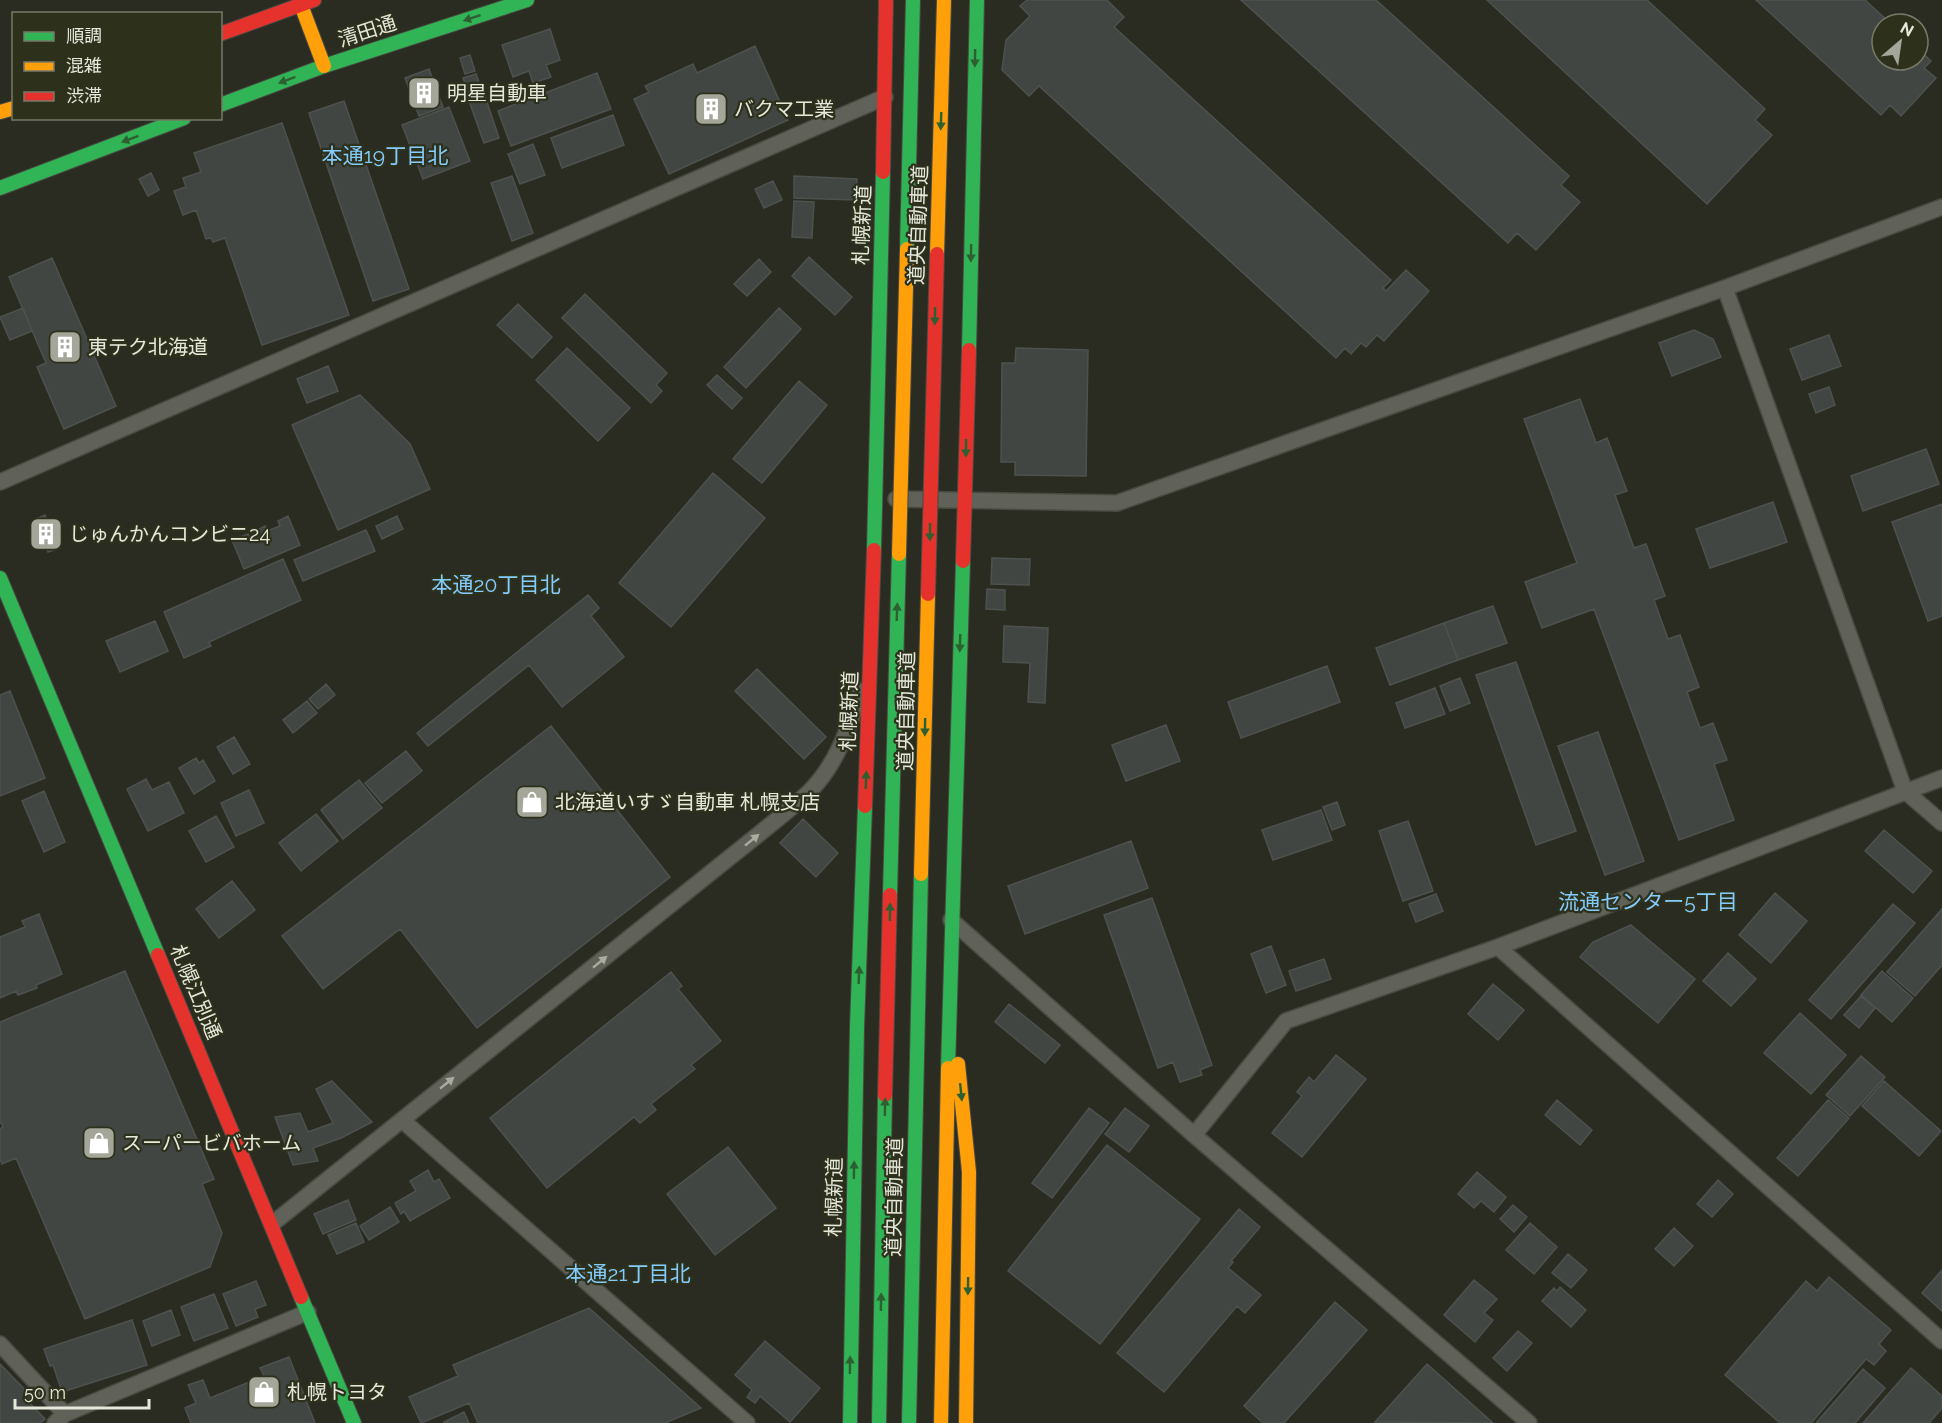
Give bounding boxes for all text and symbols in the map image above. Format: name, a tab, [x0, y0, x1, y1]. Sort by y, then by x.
street label: 清田通	[335, 10, 399, 52]
legend	[12, 12, 222, 120]
north arrow	[1870, 12, 1930, 72]
one-way arrow	[463, 14, 481, 23]
text: N	[1897, 18, 1917, 41]
text: 順調	[66, 25, 102, 46]
one-way arrow	[971, 49, 980, 68]
text: 混雑	[66, 55, 102, 76]
one-way arrow	[278, 75, 296, 85]
building icon: 明星自動車	[406, 75, 442, 111]
place label: 明星自動車	[447, 81, 547, 105]
text: 渋滞	[66, 85, 102, 106]
building icon: バクマ工業	[693, 91, 729, 127]
place label: バクマ工業	[734, 97, 834, 121]
one-way arrow	[936, 112, 946, 131]
one-way arrow	[120, 135, 138, 145]
district label: 本通19丁目北	[322, 143, 448, 168]
street label: 道央自動車道	[904, 165, 932, 285]
street label: 札幌新道	[849, 185, 875, 265]
one-way arrow	[966, 244, 975, 263]
one-way arrow	[930, 307, 940, 326]
building icon: 東テク北海道	[47, 329, 83, 365]
place label: 東テク北海道	[88, 335, 208, 359]
one-way arrow	[961, 439, 971, 458]
building icon: じゅんかんコンビニ24	[28, 516, 64, 552]
place label: じゅんかんコンビニ24	[69, 522, 270, 546]
one-way arrow	[925, 523, 935, 542]
district label: 本通20丁目北	[432, 572, 560, 597]
one-way arrow	[893, 602, 902, 621]
one-way arrow	[955, 634, 965, 653]
street label: 道央自動車道	[893, 651, 919, 771]
street label: 札幌新道	[836, 671, 862, 751]
one-way arrow	[920, 718, 930, 737]
one-way arrow	[861, 770, 870, 789]
shop icon: 北海道いすゞ自動車 札幌支店	[514, 784, 550, 820]
place label: 北海道いすゞ自動車 札幌支店	[555, 790, 820, 814]
one-way arrow	[744, 833, 760, 846]
district label: 流通センター5丁目	[1558, 889, 1738, 914]
one-way arrow	[885, 902, 894, 921]
street label: 札幌江別通	[165, 941, 227, 1043]
one-way arrow	[592, 956, 607, 968]
one-way arrow	[854, 965, 864, 984]
one-way arrow	[440, 1078, 455, 1090]
one-way arrow	[956, 1082, 966, 1101]
one-way arrow	[880, 1097, 890, 1116]
shop icon: スーパービバホーム	[81, 1125, 117, 1161]
place label: スーパービバホーム	[122, 1131, 301, 1155]
street label: 道央自動車道	[881, 1137, 907, 1257]
street label: 札幌新道	[821, 1157, 847, 1237]
one-way arrow	[850, 1160, 859, 1179]
district label: 本通21丁目北	[566, 1261, 690, 1286]
one-way arrow	[963, 1277, 972, 1296]
one-way arrow	[876, 1292, 886, 1311]
one-way arrow	[846, 1355, 855, 1374]
scale bar	[15, 1372, 148, 1410]
shop icon: 札幌トヨタ	[246, 1374, 282, 1410]
place label: 札幌トヨタ	[287, 1380, 387, 1404]
text: 50 m	[24, 1382, 66, 1403]

